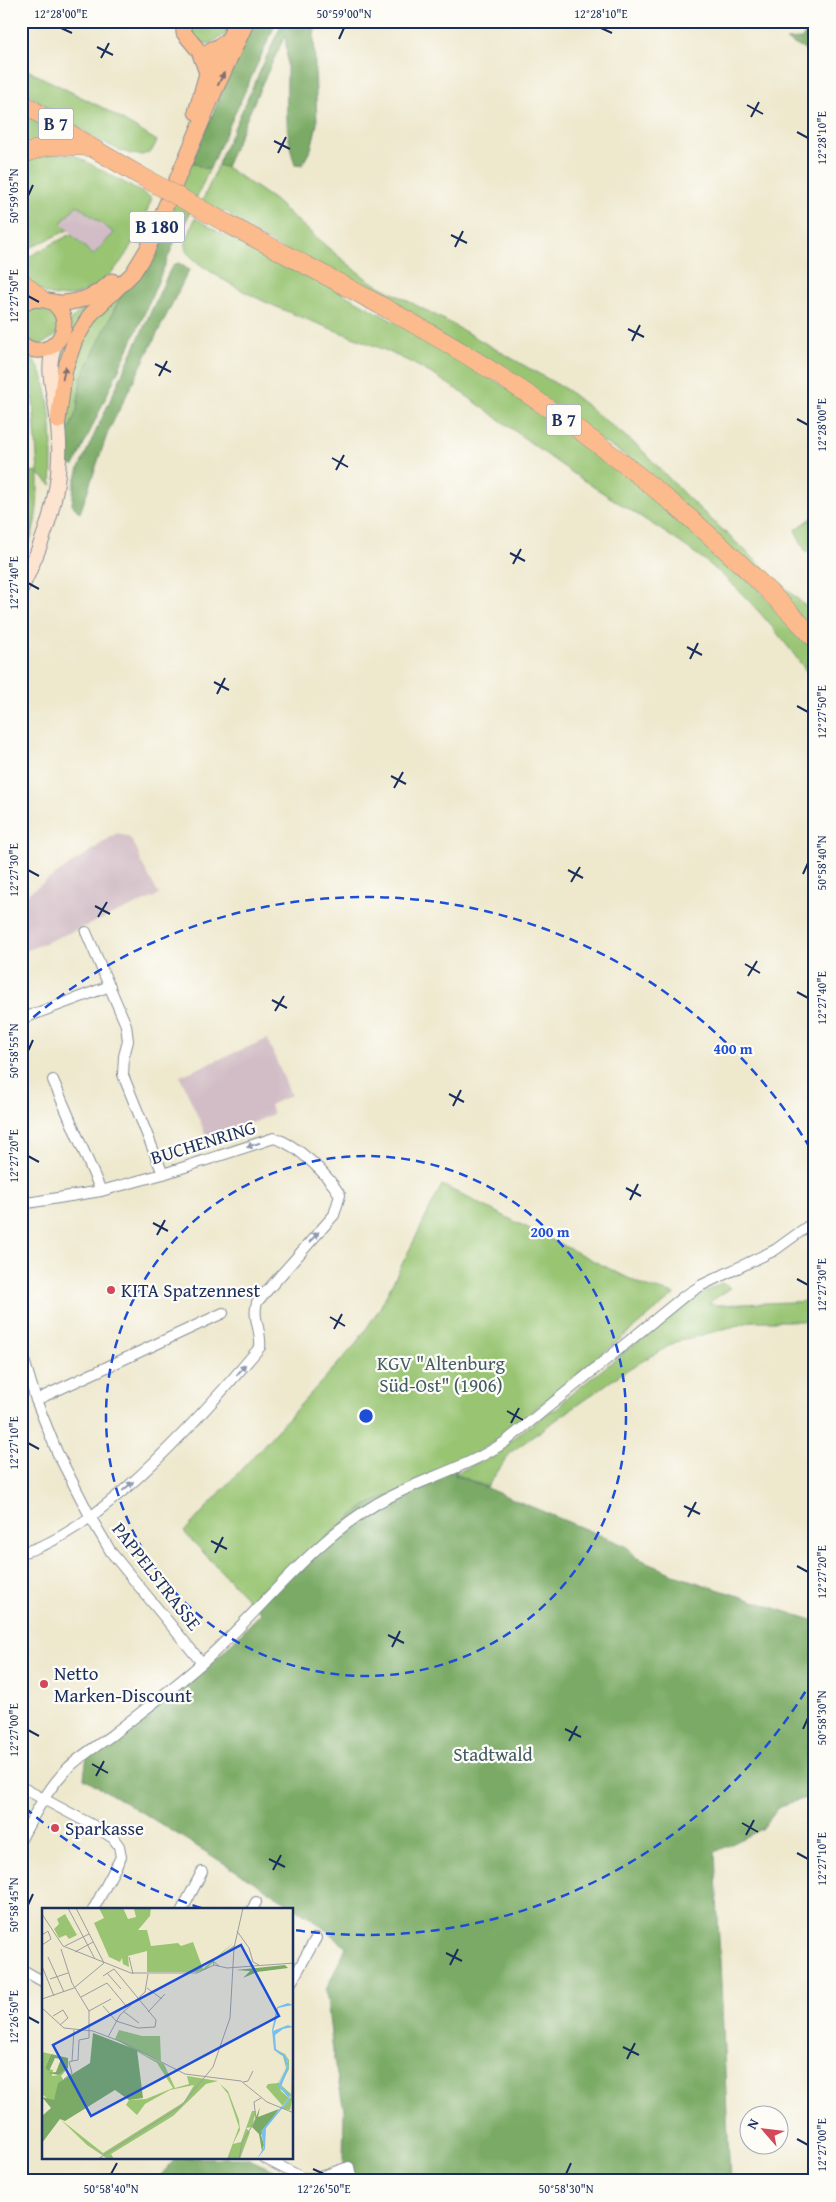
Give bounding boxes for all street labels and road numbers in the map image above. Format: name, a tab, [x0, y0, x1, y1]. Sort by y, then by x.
road number: B 7	[38, 108, 74, 140]
road number: B 180	[130, 212, 184, 242]
road number: B 7	[546, 404, 582, 436]
street label: BUCHENRING	[147, 1113, 259, 1171]
street label: PAPPELSTRASSE	[106, 1516, 208, 1636]

